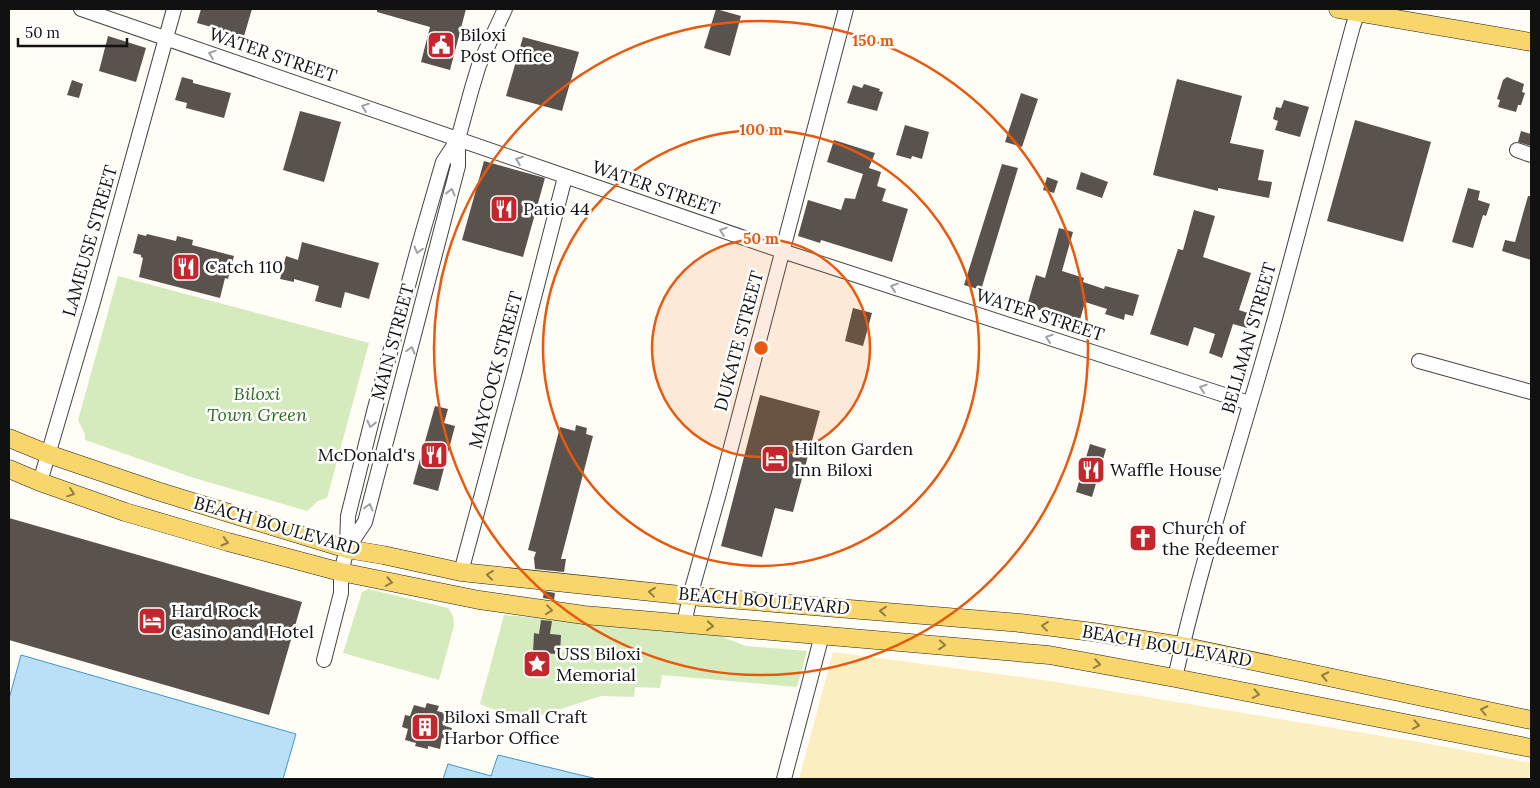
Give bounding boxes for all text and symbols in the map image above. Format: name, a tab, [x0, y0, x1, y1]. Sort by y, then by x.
scale bar	[18, 15, 126, 47]
street label: WATER STREET	[206, 22, 341, 87]
text: 50 m	[25, 23, 60, 42]
place label: Biloxi Post Office	[460, 23, 553, 67]
public building icon: Biloxi Post Office	[426, 30, 456, 60]
text: 150 m	[852, 31, 894, 50]
one-way arrow	[208, 50, 217, 60]
one-way arrow	[362, 103, 370, 113]
text: 100 m	[740, 120, 783, 139]
street label: WATER STREET	[589, 155, 724, 220]
one-way arrow	[515, 156, 524, 166]
street label: LAMEUSE STREET	[57, 162, 122, 319]
one-way arrow	[446, 189, 456, 197]
restaurant icon: Patio 44	[489, 194, 519, 224]
place label: Patio 44	[523, 197, 590, 220]
one-way arrow	[719, 227, 728, 237]
text: 50 m	[743, 229, 779, 248]
one-way arrow	[413, 245, 423, 253]
restaurant icon: Catch 110	[171, 252, 201, 282]
place label: Catch 110	[205, 255, 283, 278]
street label: BELLMAN STREET	[1216, 259, 1281, 416]
street label: DUKATE STREET	[709, 268, 768, 414]
street label: MAIN STREET	[366, 281, 419, 402]
one-way arrow	[890, 283, 899, 293]
street label: WATER STREET	[973, 283, 1108, 346]
street label: MAYCOCK STREET	[463, 288, 528, 451]
one-way arrow	[1045, 333, 1053, 343]
centre of rings	[752, 339, 770, 357]
one-way arrow	[405, 345, 416, 354]
park label: Biloxi Town Green	[207, 382, 307, 426]
one-way arrow	[1199, 384, 1208, 394]
one-way arrow	[366, 419, 377, 428]
place label: Hilton Garden Inn Biloxi	[794, 437, 913, 481]
restaurant icon: McDonald's	[419, 440, 449, 470]
place label: McDonald's	[317, 443, 415, 466]
hotel icon: Hilton Garden Inn Biloxi	[760, 444, 790, 474]
restaurant icon: Waffle House	[1076, 455, 1106, 485]
place label: Waffle House	[1110, 458, 1222, 481]
one-way arrow	[66, 487, 74, 497]
street label: BEACH BOULEVARD	[191, 491, 363, 560]
one-way arrow	[364, 503, 374, 511]
place label: Church of the Redeemer	[1162, 516, 1279, 560]
church icon: Church of the Redeemer	[1128, 523, 1158, 553]
one-way arrow	[221, 536, 229, 546]
one-way arrow	[486, 570, 494, 581]
one-way arrow	[384, 576, 393, 587]
street label: BEACH BOULEVARD	[677, 582, 851, 619]
one-way arrow	[647, 587, 655, 598]
place label: Hard Rock Casino and Hotel	[171, 599, 314, 643]
one-way arrow	[545, 604, 553, 615]
hotel icon: Hard Rock Casino and Hotel	[137, 606, 167, 636]
one-way arrow	[879, 606, 887, 617]
street label: BEACH BOULEVARD	[1080, 619, 1254, 672]
one-way arrow	[707, 620, 715, 631]
one-way arrow	[1041, 621, 1049, 632]
one-way arrow	[938, 639, 946, 650]
place label: USS Biloxi Memorial	[556, 642, 641, 686]
place icon: USS Biloxi Memorial	[522, 649, 552, 679]
one-way arrow	[1092, 658, 1101, 668]
one-way arrow	[1320, 671, 1329, 682]
one-way arrow	[1252, 688, 1261, 698]
place label: Biloxi Small Craft Harbor Office	[444, 705, 588, 749]
one-way arrow	[1479, 705, 1488, 716]
building icon: Biloxi Small Craft Harbor Office	[410, 712, 440, 742]
one-way arrow	[1411, 719, 1420, 730]

